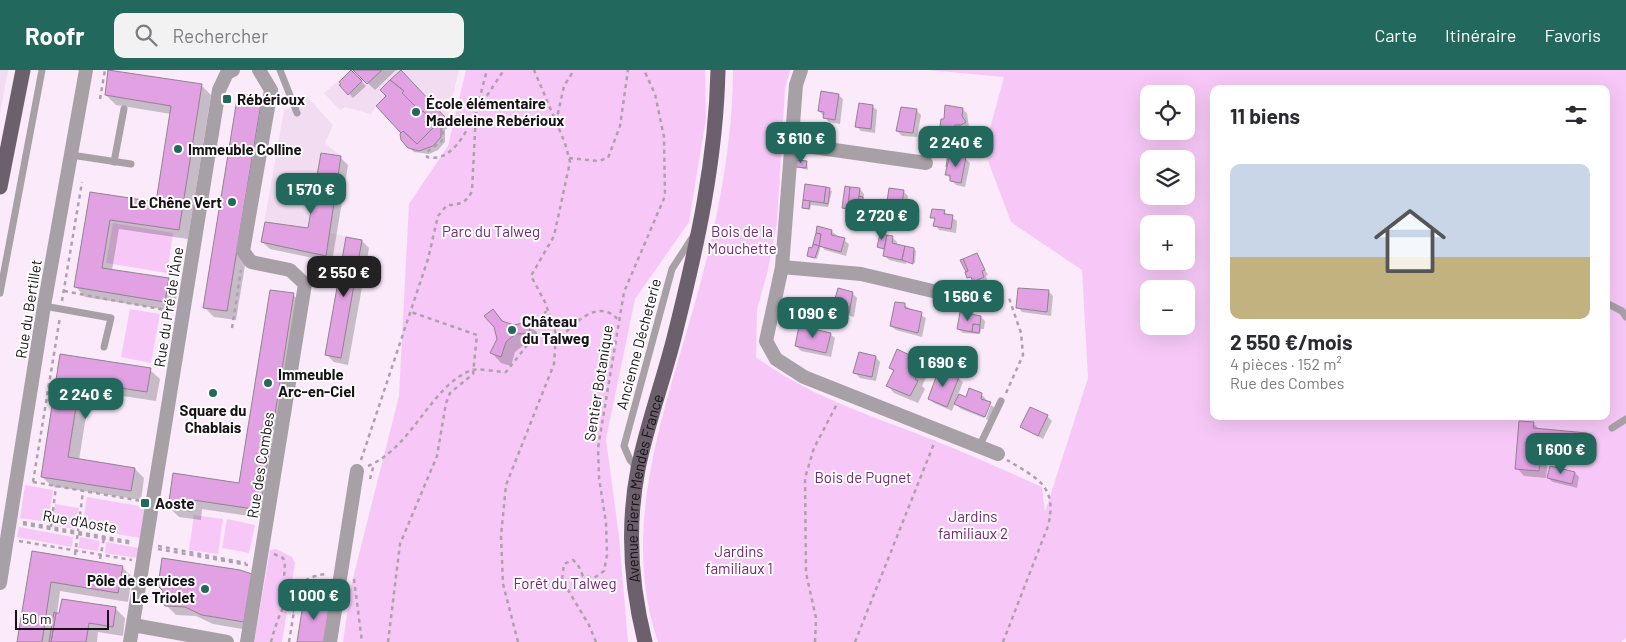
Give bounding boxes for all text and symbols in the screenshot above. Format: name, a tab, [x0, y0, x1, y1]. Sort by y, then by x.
search box	[114, 13, 464, 58]
text: Roofr	[25, 21, 84, 50]
icon: search	[132, 21, 160, 49]
text: Rechercher	[172, 24, 268, 47]
text: Carte	[1374, 24, 1417, 46]
text: Itinéraire	[1445, 24, 1516, 46]
text: Favoris	[1544, 24, 1601, 46]
map controls	[1140, 85, 1195, 335]
button: locate	[1140, 85, 1195, 140]
place label: Rébérioux	[237, 90, 305, 108]
marker: Rébérioux	[221, 93, 233, 105]
place label: École élémentaire Madeleine Rebérioux	[426, 94, 564, 129]
icon: filters	[1562, 101, 1590, 129]
text: 11 biens	[1230, 103, 1300, 128]
marker: École élémentaire Madeleine Rebérioux	[410, 106, 422, 118]
pin: 3 610 €	[755, 122, 847, 164]
pin: 2 240 €	[910, 126, 1002, 168]
text: 3 610 €	[777, 128, 825, 147]
text: 2 240 €	[929, 132, 983, 151]
place label: Immeuble Colline	[188, 140, 302, 158]
marker: Immeuble Colline	[172, 143, 184, 155]
button: layers	[1140, 150, 1195, 205]
pin: 1 570 €	[265, 172, 357, 215]
text: 1 570 €	[287, 179, 335, 198]
place label: Le Chêne Vert	[129, 193, 222, 211]
marker: Le Chêne Vert	[226, 196, 238, 208]
icon: home	[1365, 196, 1455, 286]
pin: 2 720 €	[836, 198, 928, 241]
text: 2 720 €	[856, 205, 908, 224]
button: +	[1140, 215, 1195, 270]
park label: Parc du Talweg	[442, 222, 540, 240]
park label: Bois de la Mouchette	[707, 222, 777, 257]
street label: Rue du Pré de l'Âne	[150, 246, 186, 368]
pin: 2 550 €	[298, 256, 390, 298]
street label: Rue du Bertillet	[11, 258, 45, 360]
text: 2 550 €	[318, 262, 370, 281]
street label: Ancienne Décheterie	[612, 276, 664, 412]
pin: 1 560 €	[922, 280, 1014, 322]
button: −	[1140, 280, 1195, 335]
text: 1 560 €	[944, 286, 992, 305]
pin: 1 090 €	[767, 296, 859, 339]
text: 1 090 €	[789, 303, 837, 322]
place label: Château du Talweg	[522, 312, 589, 347]
marker: Château du Talweg	[506, 324, 518, 336]
street label: Sentier Botanique	[580, 324, 616, 442]
text: 2 550 €/mois	[1230, 329, 1352, 354]
pin: 1 690 €	[897, 346, 989, 388]
text: 1 690 €	[919, 352, 967, 371]
text: 4 pièces · 152 m²	[1230, 354, 1342, 373]
place label: Immeuble Arc-en-Ciel	[278, 365, 355, 400]
text: Rue des Combes	[1230, 373, 1344, 392]
marker: Immeuble Arc-en-Ciel	[262, 377, 274, 389]
pin: 2 240 €	[40, 378, 132, 420]
text: 2 240 €	[59, 384, 113, 403]
marker: Square du Chablais	[207, 387, 219, 399]
street label: Avenue Pierre Mendès France	[623, 392, 667, 584]
place label: Square du Chablais	[180, 401, 246, 436]
street label: Rue des Combes	[243, 411, 277, 519]
pin: 1 600 €	[1515, 432, 1607, 475]
text: 1 600 €	[1536, 439, 1586, 458]
park label: Bois de Pugnet	[814, 468, 912, 486]
place label: Aoste	[155, 494, 194, 512]
marker: Aoste	[139, 497, 151, 509]
street label: Rue d'Aoste	[41, 506, 119, 536]
park label: Jardins familiaux 2	[938, 507, 1008, 542]
park label: Jardins familiaux 1	[705, 542, 773, 577]
place label: Pôle de services Le Triolet	[87, 571, 195, 606]
park label: Forêt du Talweg	[513, 574, 617, 592]
pin: 1 000 €	[268, 578, 360, 621]
marker: Pôle de services Le Triolet	[199, 583, 211, 595]
text: 1 000 €	[289, 585, 339, 604]
scale bar	[15, 607, 109, 630]
text: 50 m	[22, 610, 51, 627]

